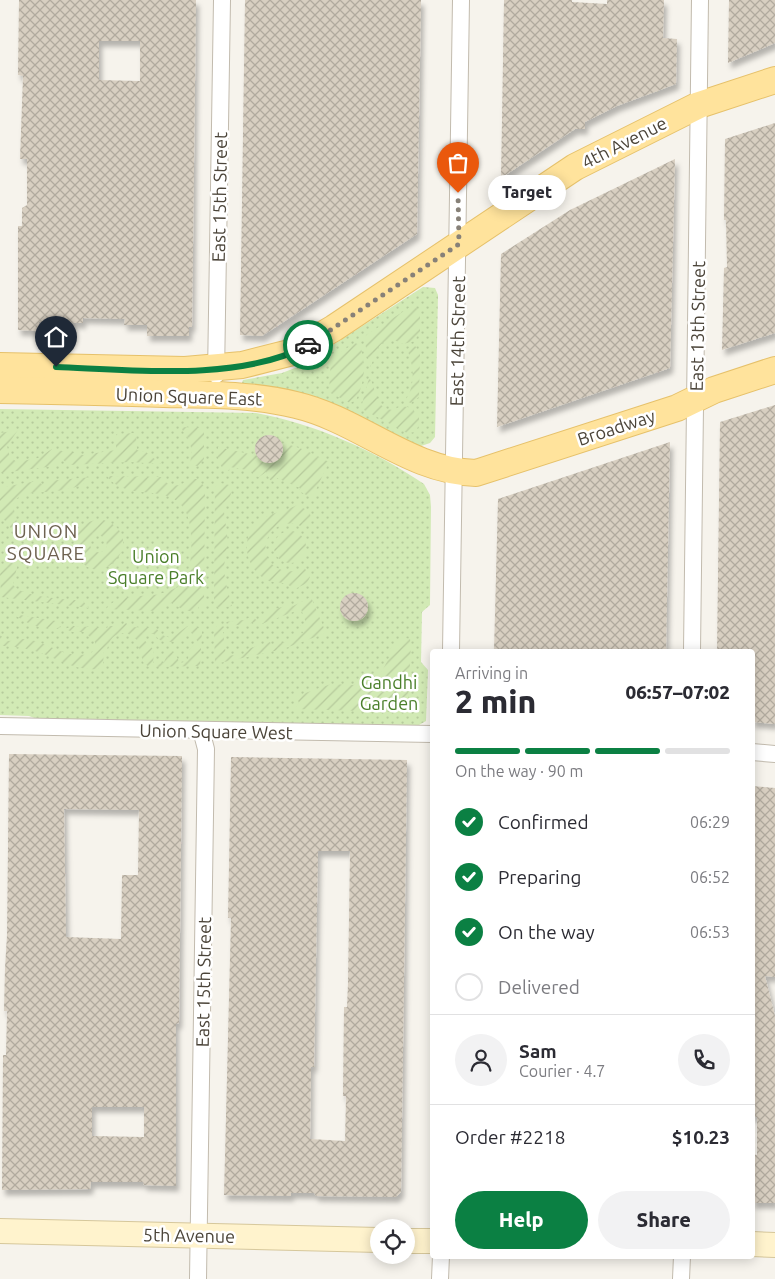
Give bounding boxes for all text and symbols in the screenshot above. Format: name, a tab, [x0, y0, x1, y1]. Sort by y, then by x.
street label: 4th Avenue	[578, 112, 670, 172]
street label: East 15th Street	[208, 132, 230, 262]
pin	[437, 142, 479, 193]
icon: bag	[444, 149, 472, 177]
callout: Target	[488, 176, 566, 210]
text: Target	[502, 183, 552, 201]
street label: East 13th Street	[686, 261, 708, 391]
street label: East 14th Street	[446, 276, 468, 406]
pin	[35, 316, 77, 367]
courier	[283, 320, 333, 370]
icon: home	[42, 323, 70, 351]
icon: car	[294, 331, 322, 359]
street label: Union Square East	[115, 383, 263, 409]
street label: Broadway	[575, 405, 658, 449]
district label: UNION SQUARE	[7, 520, 85, 564]
park label: Union Square Park	[108, 546, 204, 587]
text: Arriving in	[455, 664, 528, 682]
park label: Gandhi Garden	[360, 672, 418, 713]
text: 06:57–07:02	[625, 681, 730, 703]
text: 2 min	[455, 683, 536, 719]
street label: Union Square West	[139, 720, 293, 742]
text: On the way · 90 m	[455, 762, 583, 780]
icon: check	[455, 808, 483, 836]
text: Confirmed	[498, 811, 589, 833]
text: 06:29	[690, 813, 730, 831]
icon: check	[455, 863, 483, 891]
text: Preparing	[498, 866, 582, 888]
text: 06:52	[690, 868, 730, 886]
street label: East 15th Street	[192, 917, 214, 1047]
icon: check	[455, 918, 483, 946]
text: On the way	[498, 921, 595, 943]
text: 06:53	[690, 923, 730, 941]
text: Delivered	[498, 976, 580, 998]
button: person	[455, 1034, 507, 1086]
button: phone	[678, 1034, 730, 1086]
text: Sam	[519, 1040, 557, 1062]
text: Courier · 4.7	[519, 1062, 605, 1080]
text: Order #2218	[455, 1126, 565, 1148]
text: $10.23	[672, 1126, 730, 1148]
button: Help	[455, 1191, 588, 1249]
button: Share	[598, 1191, 730, 1249]
map controls	[370, 1219, 415, 1264]
button: locate	[370, 1219, 415, 1264]
street label: 5th Avenue	[143, 1224, 235, 1246]

